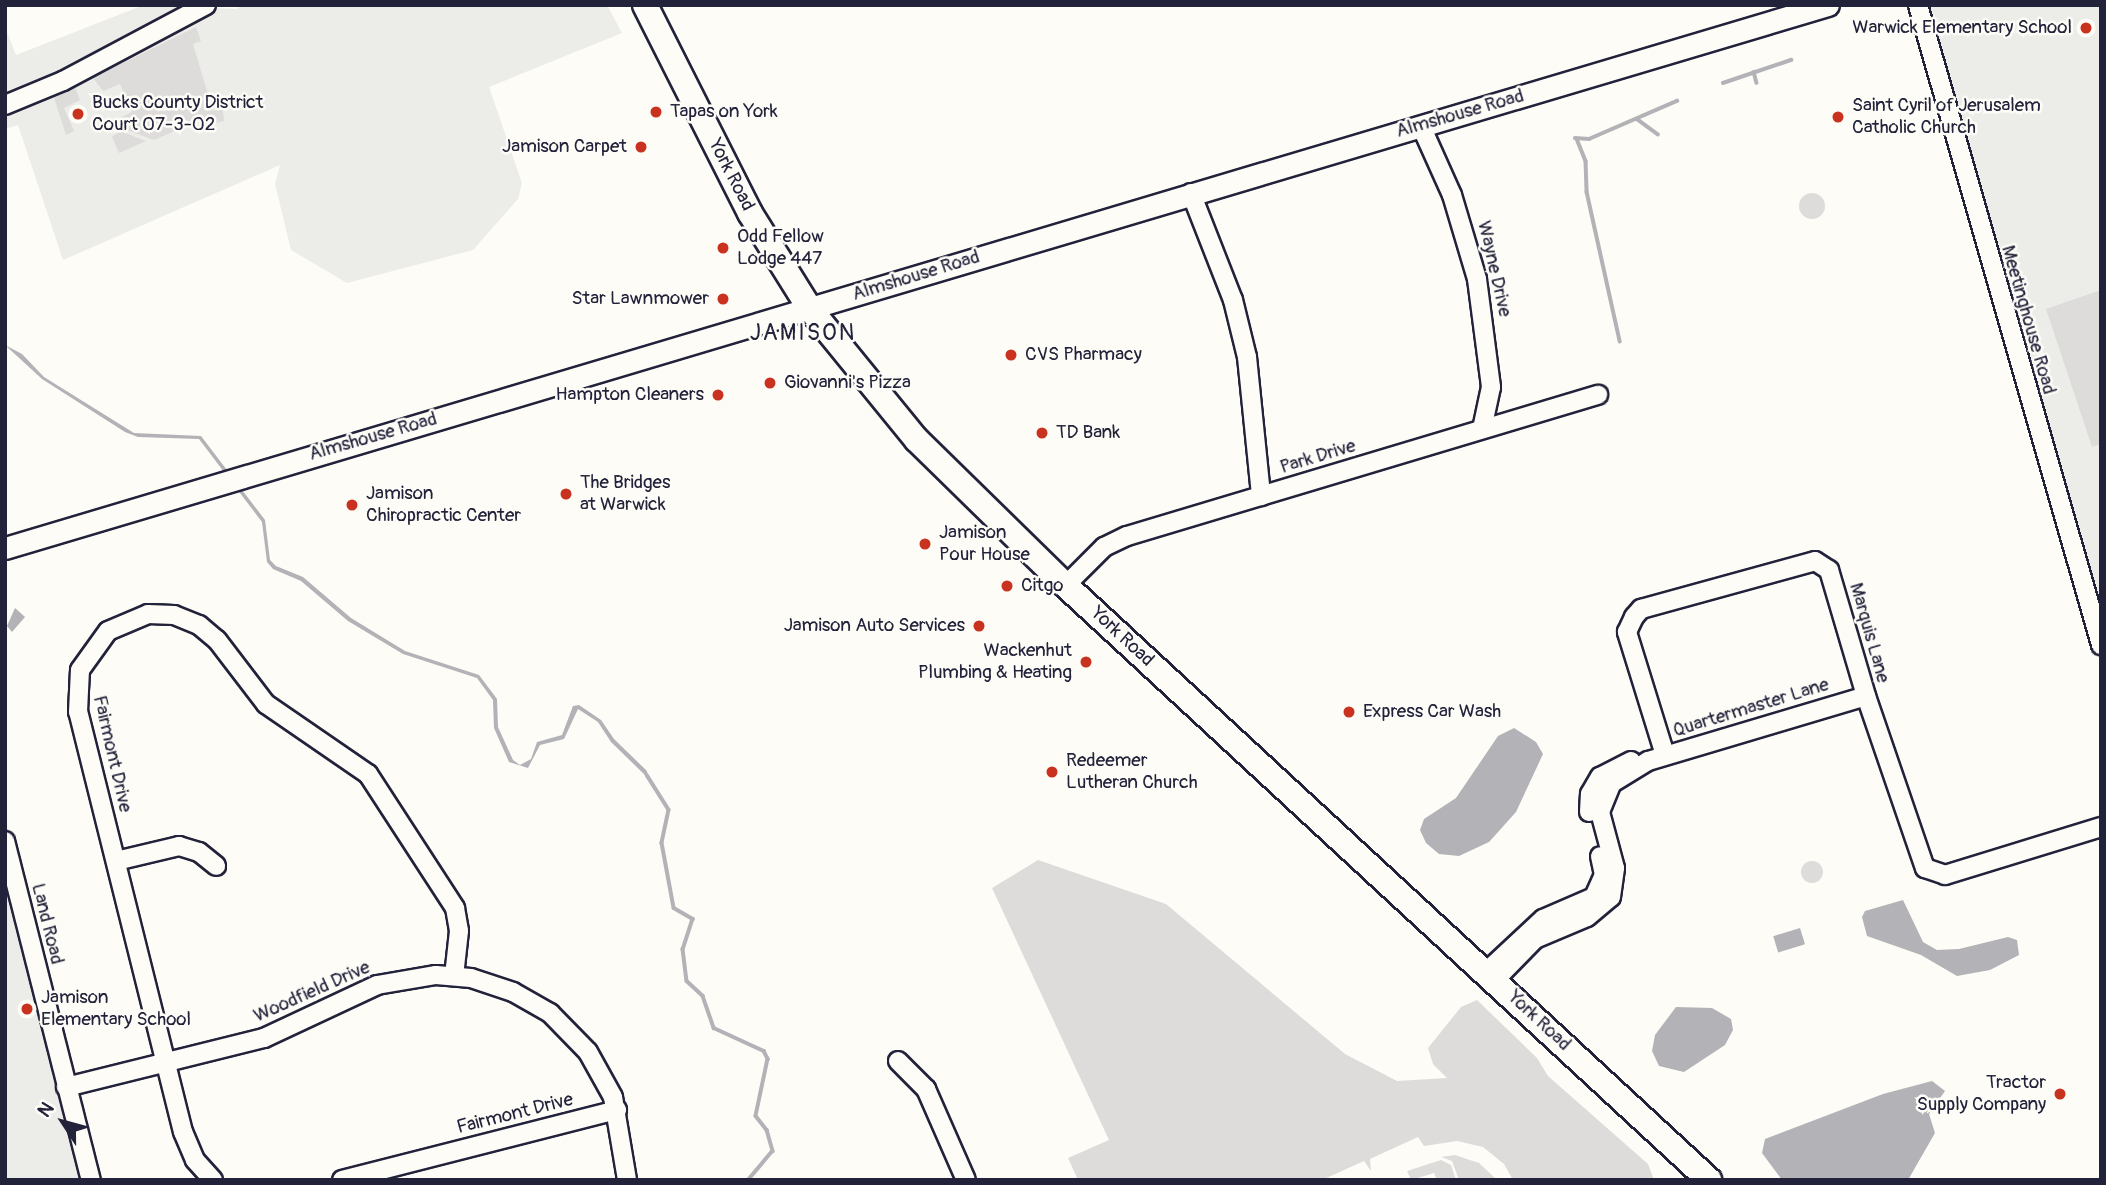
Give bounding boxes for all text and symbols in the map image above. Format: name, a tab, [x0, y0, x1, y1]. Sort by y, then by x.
place label: Warwick Elementary School	[1852, 17, 2072, 39]
marker: Warwick Elementary School	[2078, 20, 2094, 36]
street label: Almshouse Road	[1393, 85, 1527, 143]
place label: Bucks County District Court 07-3-02	[92, 92, 263, 136]
place label: Saint Cyril of Jerusalem Catholic Church	[1852, 95, 2041, 139]
place label: Tapas on York	[670, 101, 778, 123]
marker: Tapas on York	[648, 104, 664, 120]
marker: Bucks County District Court 07-3-02	[70, 106, 86, 122]
marker: Saint Cyril of Jerusalem Catholic Church	[1830, 109, 1846, 125]
street label: York Road	[703, 135, 759, 215]
place label: Jamison Carpet	[502, 136, 627, 158]
marker: Jamison Carpet	[633, 139, 649, 155]
street label: Wayne Drive	[1472, 219, 1516, 319]
place label: Odd Fellow Lodge 447	[737, 226, 824, 270]
marker: Odd Fellow Lodge 447	[715, 240, 731, 256]
street label: Meetinghouse Road	[1996, 243, 2060, 397]
street label: Almshouse Road	[850, 246, 982, 306]
place label: Star Lawnmower	[572, 288, 709, 310]
marker: Star Lawnmower	[715, 291, 731, 307]
district label: JAMISON	[751, 319, 855, 347]
place label: CVS Pharmacy	[1025, 344, 1142, 366]
marker: CVS Pharmacy	[1003, 347, 1019, 363]
place label: Giovanni's Pizza	[784, 372, 911, 394]
marker: Giovanni's Pizza	[762, 375, 778, 391]
place label: Hampton Cleaners	[555, 384, 704, 406]
marker: Hampton Cleaners	[710, 387, 726, 403]
street label: Almshouse Road	[306, 408, 440, 466]
place label: TD Bank	[1056, 422, 1120, 444]
marker: TD Bank	[1034, 425, 1050, 441]
street label: Park Drive	[1277, 435, 1359, 479]
place label: The Bridges at Warwick	[580, 472, 670, 516]
place label: Jamison Chiropractic Center	[366, 483, 521, 527]
marker: The Bridges at Warwick	[558, 486, 574, 502]
marker: Jamison Chiropractic Center	[344, 497, 360, 513]
place label: Jamison Pour House	[939, 522, 1030, 566]
marker: Jamison Pour House	[917, 536, 933, 552]
place label: Citgo	[1021, 575, 1064, 597]
marker: Citgo	[999, 578, 1015, 594]
street label: Marquis Lane	[1844, 580, 1894, 686]
street label: York Road	[1086, 602, 1158, 672]
place label: Jamison Auto Services	[784, 615, 965, 637]
marker: Jamison Auto Services	[971, 618, 987, 634]
place label: Wackenhut Plumbing & Heating	[918, 640, 1072, 684]
marker: Wackenhut Plumbing & Heating	[1078, 654, 1094, 670]
street label: Quartermaster Lane	[1670, 673, 1832, 743]
street label: Fairmont Drive	[87, 693, 137, 815]
place label: Express Car Wash	[1363, 701, 1501, 723]
marker: Express Car Wash	[1341, 704, 1357, 720]
place label: Redeemer Lutheran Church	[1066, 750, 1198, 794]
marker: Redeemer Lutheran Church	[1044, 764, 1060, 780]
street label: Land Road	[26, 881, 68, 967]
street label: Woodfield Drive	[250, 956, 374, 1028]
street label: York Road	[1503, 986, 1575, 1056]
place label: Jamison Elementary School	[41, 987, 191, 1031]
marker: Jamison Elementary School	[19, 1001, 35, 1017]
place label: Tractor Supply Company	[1917, 1072, 2046, 1116]
marker: Tractor Supply Company	[2052, 1086, 2068, 1102]
north arrow	[28, 1087, 98, 1157]
street label: Fairmont Drive	[454, 1089, 576, 1139]
text: N	[33, 1097, 59, 1122]

